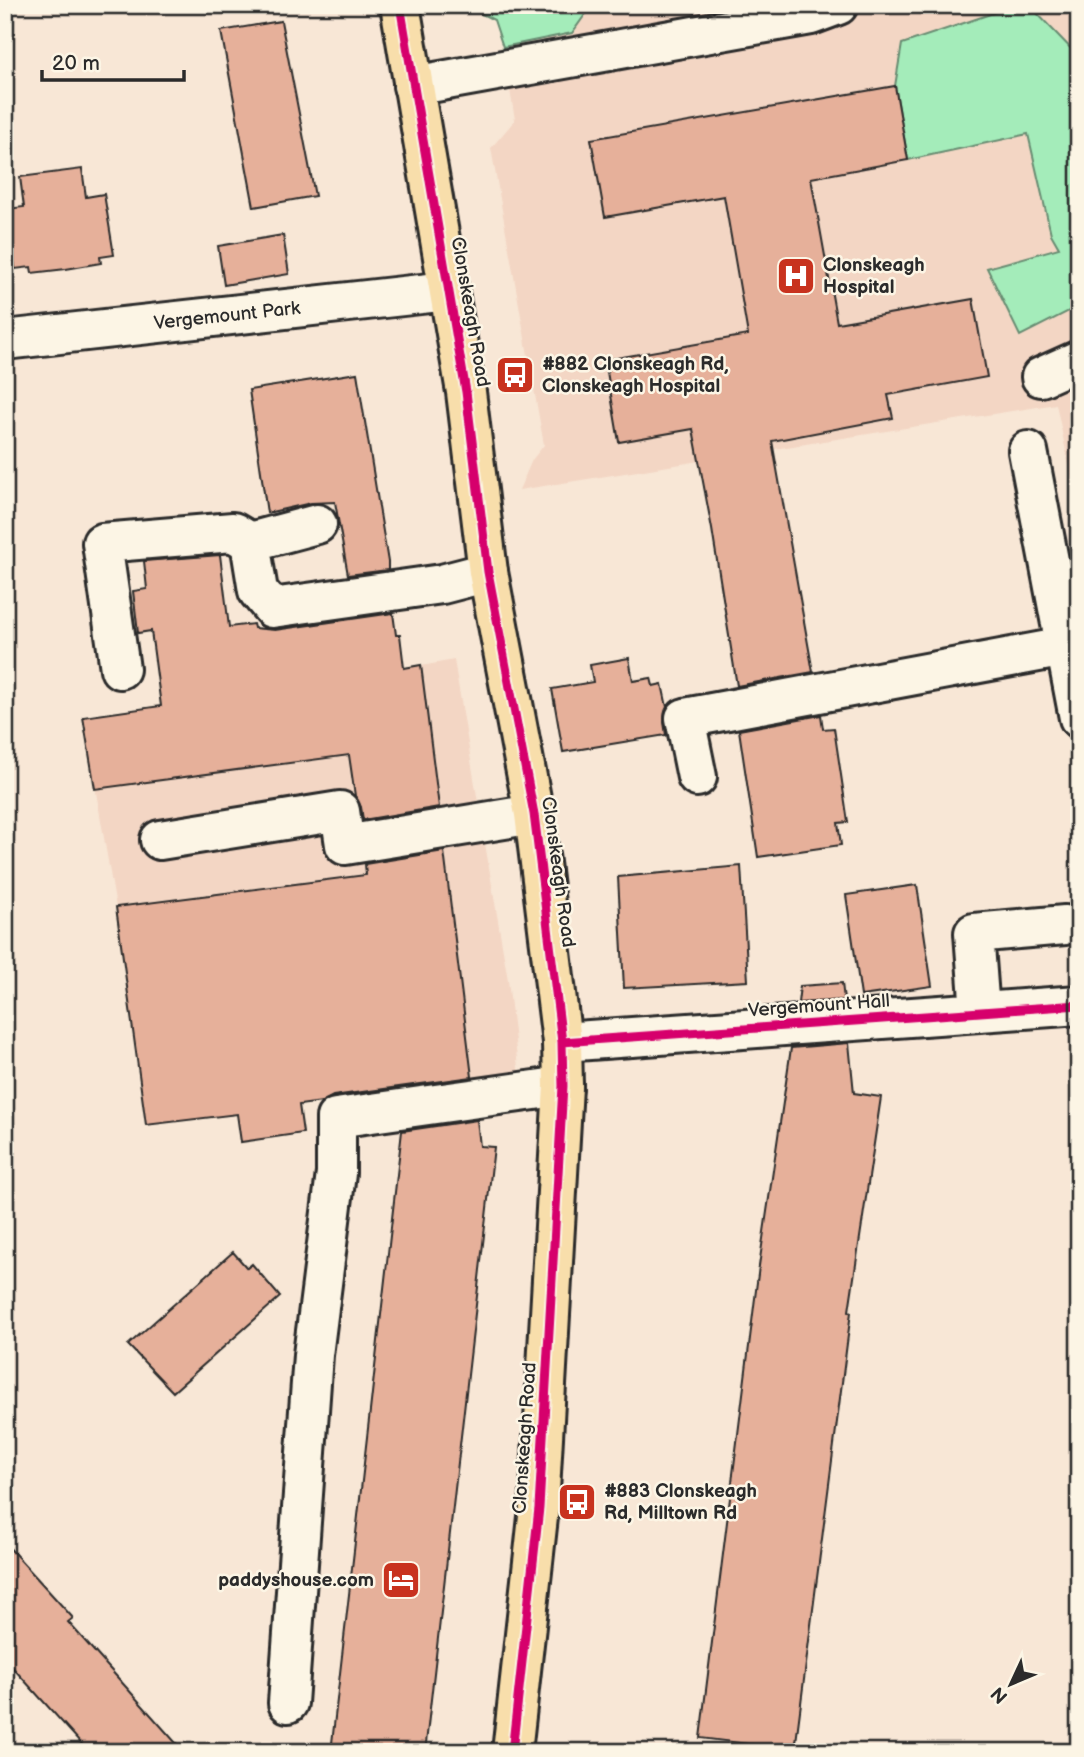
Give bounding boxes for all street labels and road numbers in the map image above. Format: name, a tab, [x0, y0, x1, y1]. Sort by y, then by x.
street label: Clonskeagh Road	[445, 235, 495, 389]
street label: Vergemount Park	[153, 297, 302, 335]
street label: Clonskeagh Road	[536, 795, 580, 949]
street label: Vergemount Hall	[747, 990, 891, 1022]
street label: Clonskeagh Road	[508, 1361, 542, 1515]

